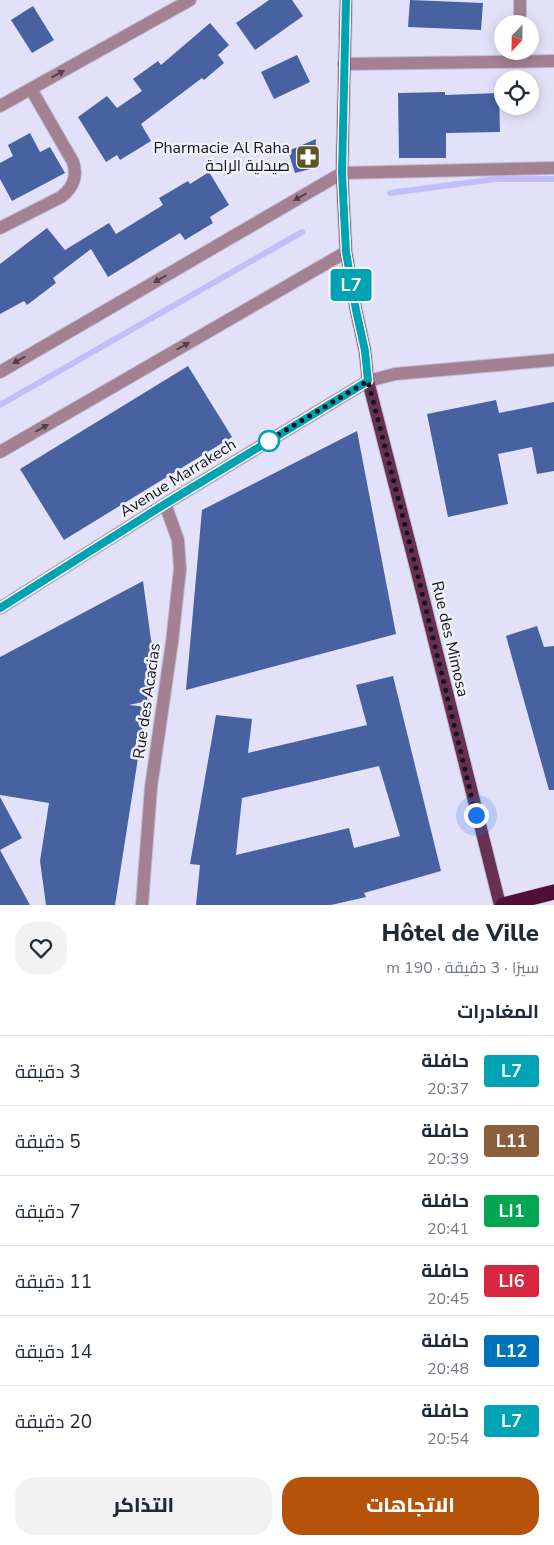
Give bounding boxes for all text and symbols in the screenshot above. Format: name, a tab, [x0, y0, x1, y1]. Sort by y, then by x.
north arrow	[494, 15, 539, 60]
map controls	[494, 15, 539, 115]
one-way arrow	[51, 70, 65, 79]
button: locate	[494, 70, 539, 115]
place label: Pharmacie Al Raha صيدلية الراحة	[153, 137, 290, 177]
pharmacy icon: Pharmacie Al Raha صيدلية الراحة	[295, 144, 321, 170]
one-way arrow	[294, 193, 307, 202]
line badge: L7	[328, 269, 374, 301]
text: L7	[341, 273, 361, 297]
one-way arrow	[152, 275, 167, 283]
one-way arrow	[176, 342, 189, 351]
one-way arrow	[13, 356, 26, 365]
one-way arrow	[36, 423, 49, 432]
unlabelled marker	[258, 430, 280, 452]
street label: Avenue Marrakech	[116, 433, 240, 523]
street label: Rue des Mimosa	[426, 579, 474, 699]
street label: Rue des Acacias	[128, 642, 166, 760]
your location	[464, 803, 489, 828]
text: Hôtel de Ville	[381, 917, 539, 949]
button: heart	[15, 922, 67, 974]
text: سيرًا · 3 دقيقة · 190 m	[386, 957, 539, 979]
text: المغادرات	[457, 999, 539, 1025]
text: حافلة	[421, 1048, 469, 1074]
text: 3 دقيقة	[15, 1059, 81, 1085]
text: L7	[501, 1059, 522, 1083]
text: 20:37	[427, 1078, 469, 1100]
text: حافلة	[421, 1118, 469, 1144]
text: 5 دقيقة	[15, 1129, 81, 1155]
text: L11	[496, 1129, 527, 1153]
text: 20:39	[427, 1148, 469, 1170]
text: حافلة	[421, 1188, 469, 1214]
text: 7 دقيقة	[15, 1199, 81, 1225]
text: LI1	[499, 1199, 524, 1223]
text: 20:41	[427, 1218, 469, 1240]
text: حافلة	[421, 1258, 469, 1284]
text: 11 دقيقة	[15, 1269, 92, 1295]
text: LI6	[499, 1269, 524, 1293]
text: 20:45	[427, 1288, 469, 1310]
text: حافلة	[421, 1328, 469, 1354]
text: 14 دقيقة	[15, 1339, 92, 1365]
text: L12	[496, 1339, 527, 1363]
text: 20:48	[427, 1358, 469, 1380]
text: حافلة	[421, 1398, 469, 1424]
text: 20 دقيقة	[15, 1409, 92, 1435]
text: L7	[501, 1409, 522, 1433]
text: 20:54	[427, 1428, 469, 1450]
button: التذاكر	[15, 1477, 272, 1535]
button: الاتجاهات	[282, 1477, 539, 1535]

